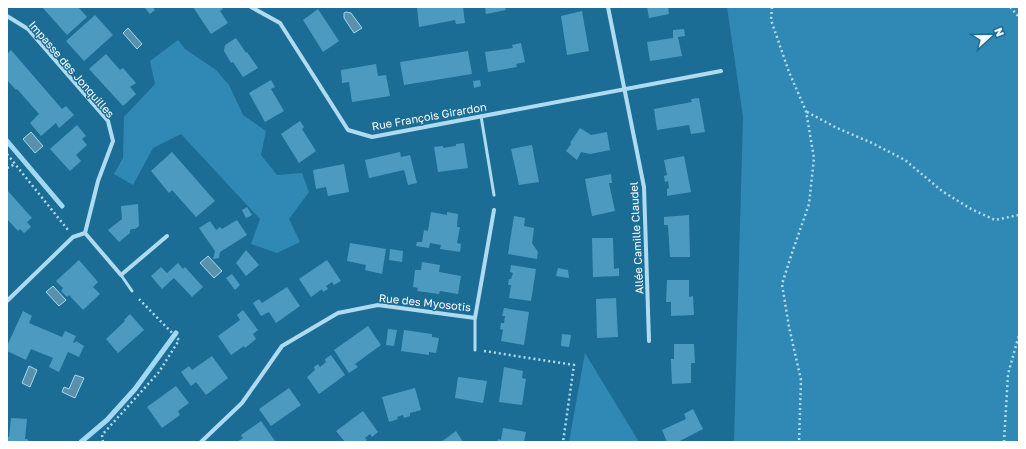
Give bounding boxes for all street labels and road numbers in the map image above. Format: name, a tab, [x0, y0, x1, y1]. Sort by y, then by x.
street label: Impasse des Jonquilles	[27, 18, 118, 120]
street label: Rue François Girardon	[371, 100, 487, 132]
street label: Allée Camille Claudel	[627, 181, 645, 295]
street label: Rue des Myosotis	[378, 291, 472, 313]

